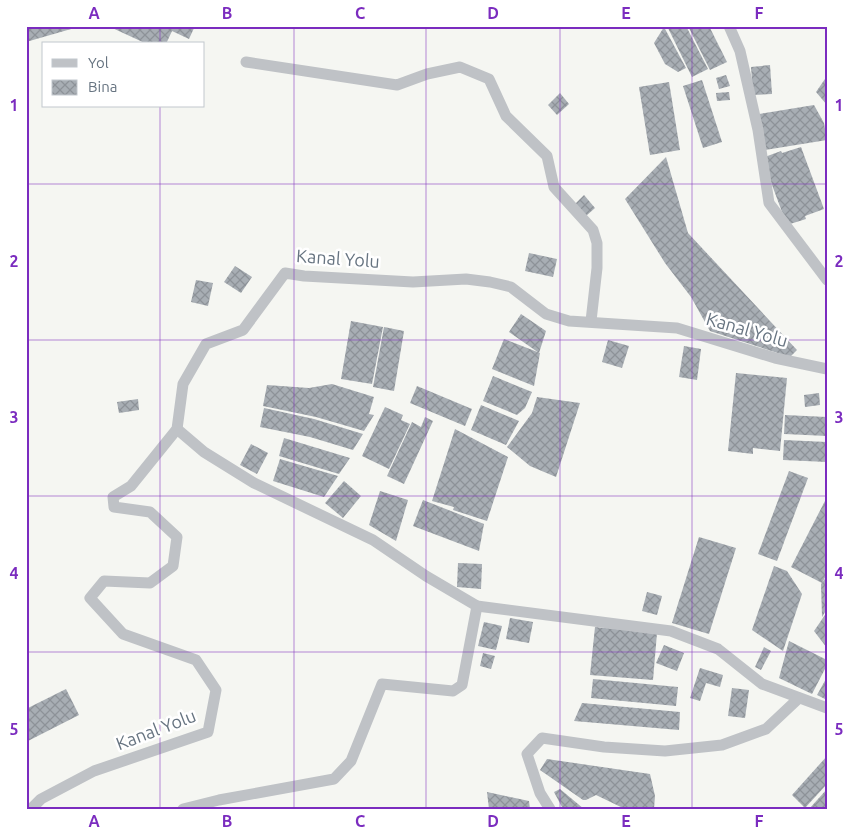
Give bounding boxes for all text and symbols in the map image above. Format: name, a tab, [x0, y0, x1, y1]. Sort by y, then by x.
text: A	[88, 4, 100, 22]
text: B	[222, 4, 232, 22]
text: C	[355, 4, 365, 22]
text: D	[487, 4, 499, 22]
text: E	[621, 4, 631, 22]
text: F	[755, 4, 764, 22]
legend	[42, 42, 205, 108]
text: Yol	[88, 54, 109, 71]
text: Bina	[88, 78, 117, 95]
text: 1	[9, 96, 19, 114]
text: 1	[834, 96, 844, 114]
street label: Kanal Yolu	[296, 245, 381, 271]
text: 2	[9, 252, 19, 270]
text: 2	[834, 252, 844, 270]
street label: Kanal Yolu	[704, 308, 790, 350]
text: 3	[9, 408, 19, 426]
text: 3	[834, 408, 844, 426]
text: 4	[9, 564, 19, 582]
text: 4	[834, 564, 844, 582]
street label: Kanal Yolu	[113, 705, 198, 753]
text: 5	[9, 720, 19, 738]
text: 5	[834, 720, 844, 738]
text: A	[88, 812, 100, 830]
text: B	[222, 812, 232, 830]
text: C	[355, 812, 365, 830]
text: D	[487, 812, 499, 830]
text: E	[621, 812, 631, 830]
text: F	[755, 812, 764, 830]

